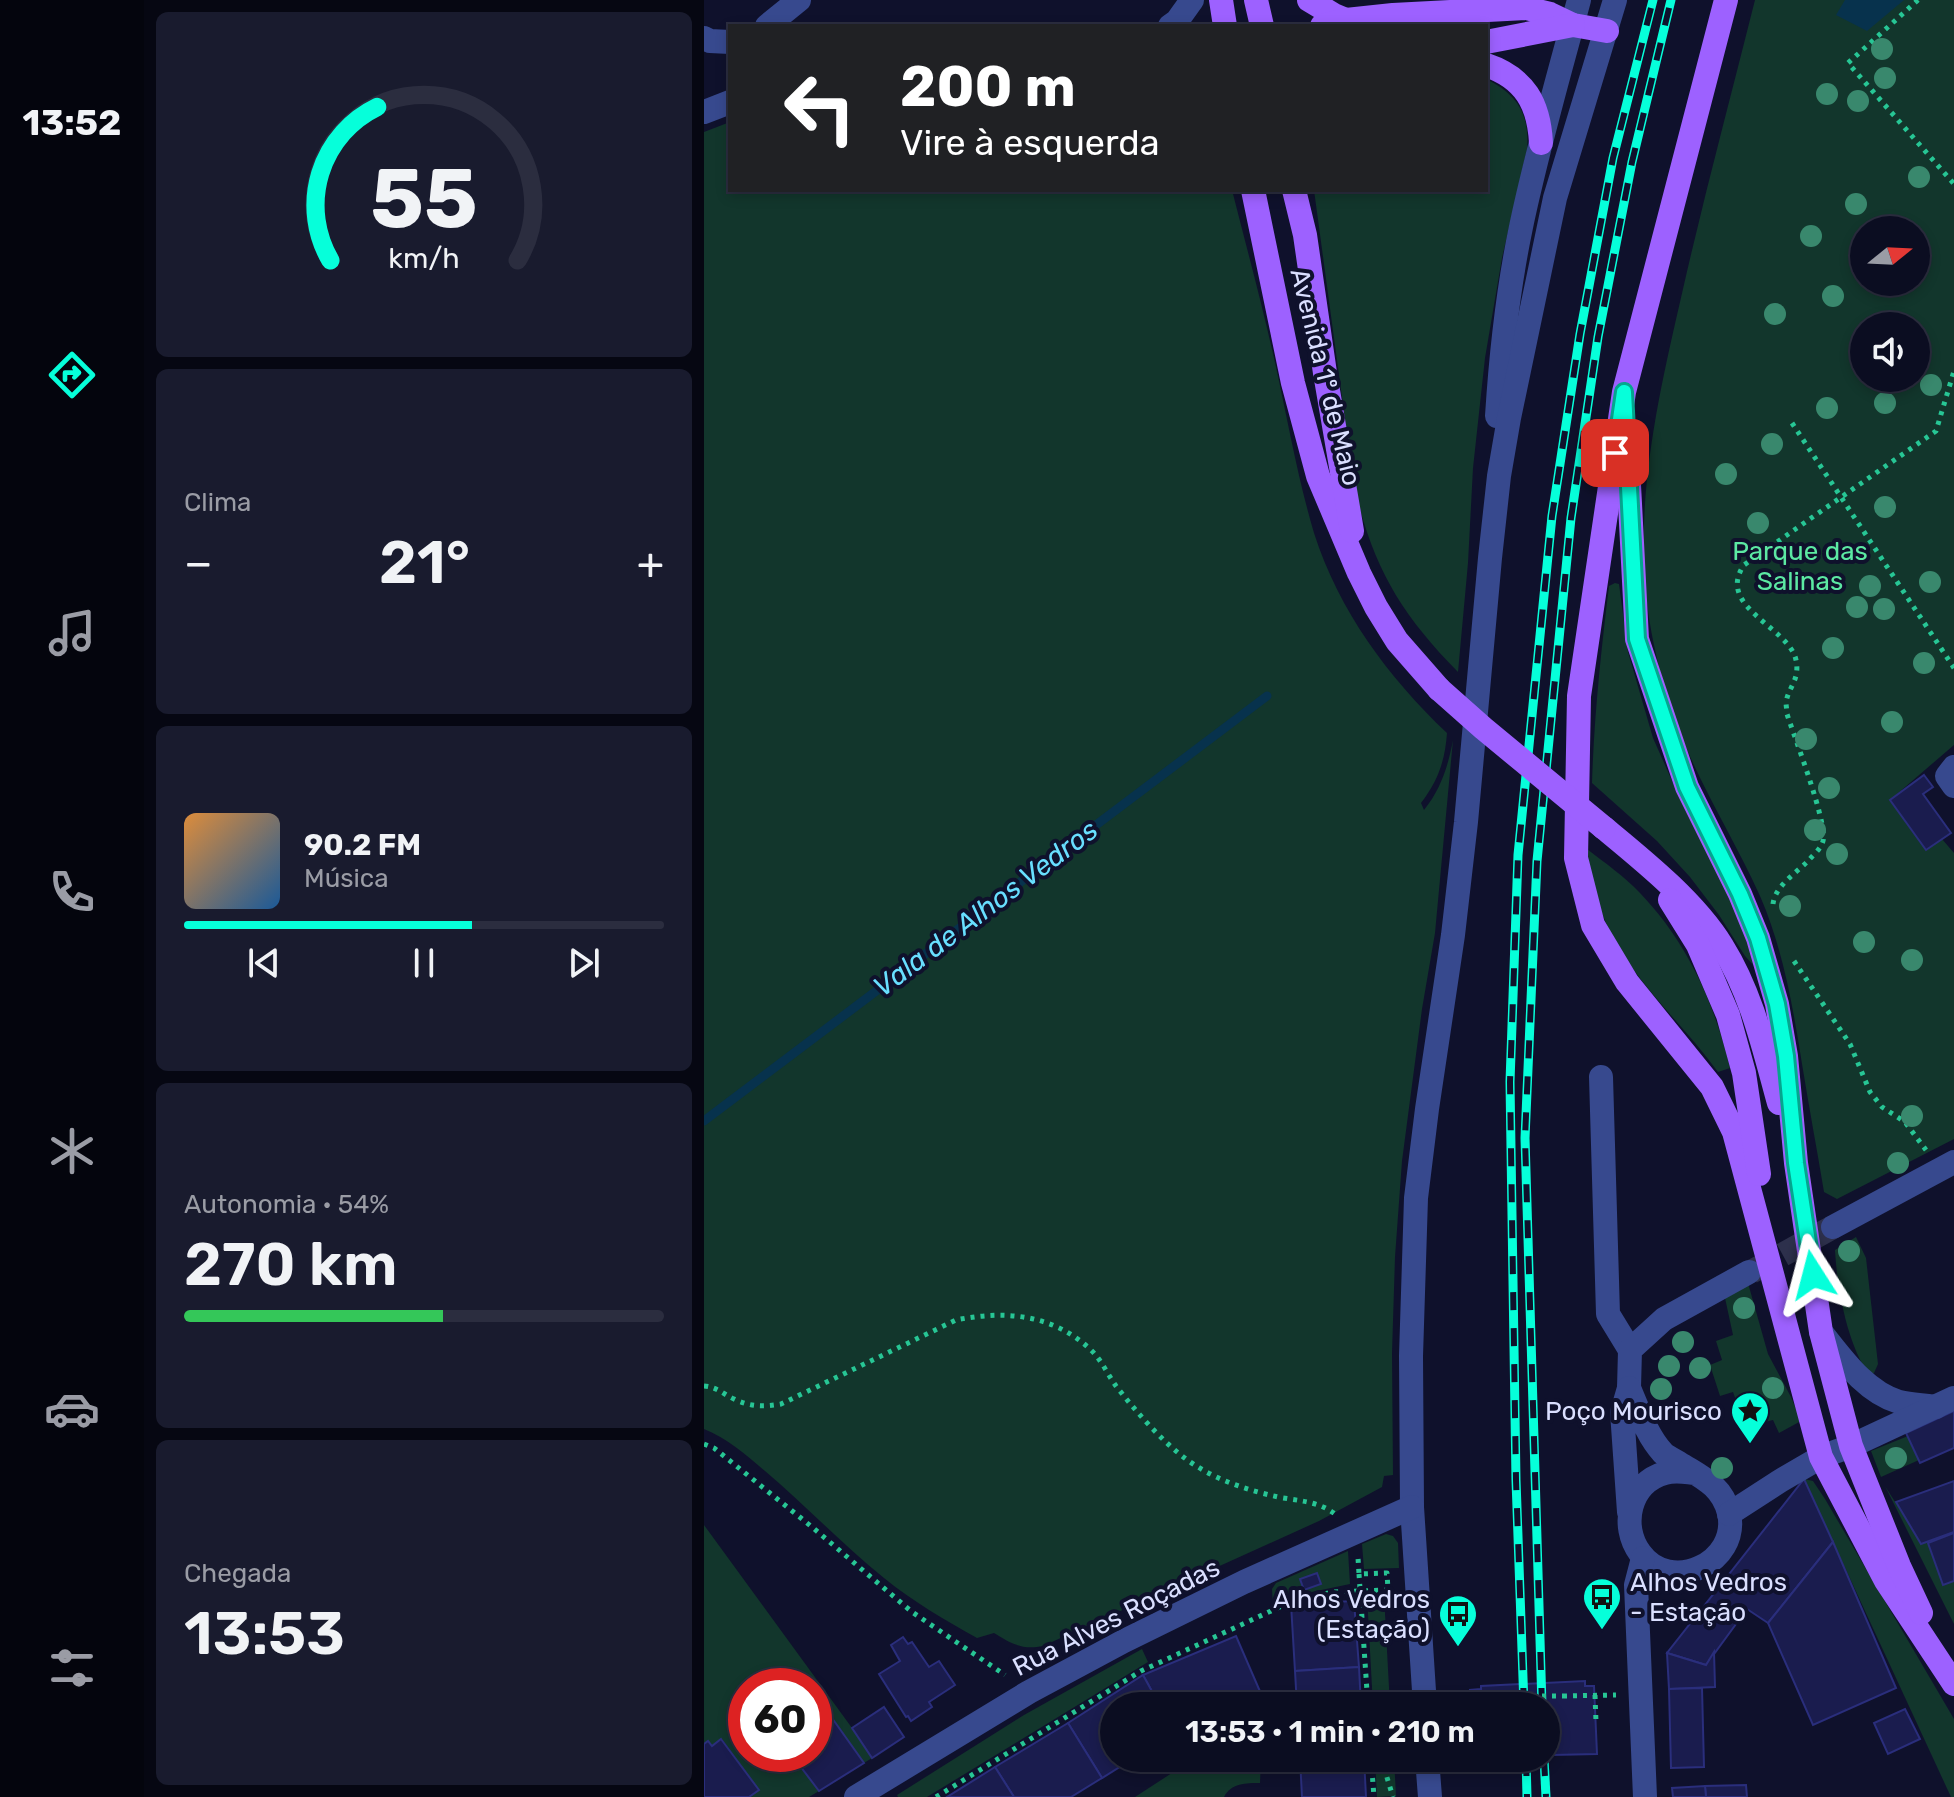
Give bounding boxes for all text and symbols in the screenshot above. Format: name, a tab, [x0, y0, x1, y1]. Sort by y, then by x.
text: 200 m	[900, 54, 1076, 120]
icon: left	[768, 56, 872, 160]
text: 13:52	[23, 101, 121, 144]
text: Vire à esquerda	[900, 121, 1160, 164]
text: 55	[370, 148, 478, 247]
north arrow	[1850, 216, 1930, 296]
map controls	[1850, 216, 1930, 392]
text: km/h	[388, 241, 460, 275]
street label: Avenida 1º de Maio	[1284, 265, 1368, 489]
button: sound	[1850, 312, 1930, 392]
icon: directions	[44, 347, 100, 403]
pin	[1581, 419, 1649, 487]
icon: arrive	[1593, 431, 1637, 475]
text: Clima	[184, 487, 251, 518]
text: 21°	[379, 527, 470, 598]
park label: Parque das Salinas	[1732, 536, 1868, 597]
text: −	[184, 537, 213, 589]
text: +	[637, 537, 664, 589]
icon: music	[44, 605, 100, 661]
water label: Vala de Alhos Vedros	[866, 813, 1104, 1004]
text: 90.2 FM	[304, 827, 421, 863]
text: Música	[304, 863, 389, 894]
icon: phone	[44, 864, 100, 920]
icon: previous	[242, 941, 286, 985]
icon: pause	[402, 941, 446, 985]
icon: next	[562, 941, 606, 985]
icon: climate	[44, 1123, 100, 1179]
text: Autonomia · 54%	[184, 1189, 389, 1220]
text: 270 km	[184, 1229, 397, 1300]
position arrow	[1771, 1233, 1855, 1317]
icon: car	[44, 1381, 100, 1437]
place icon: Poço Mourisco	[1729, 1390, 1771, 1445]
place label: Poço Mourisco	[1545, 1396, 1722, 1427]
street label: Rua Alves Roçadas	[1008, 1552, 1225, 1683]
text: Chegada	[184, 1558, 291, 1589]
place label: Alhos Vedros - Estação	[1630, 1567, 1787, 1628]
bus stop icon: Alhos Vedros - Estação	[1581, 1576, 1623, 1631]
place label: Alhos Vedros (Estação)	[1273, 1584, 1430, 1645]
bus stop icon: Alhos Vedros (Estação)	[1437, 1593, 1479, 1648]
text: 13:53	[184, 1598, 345, 1669]
icon: filters	[44, 1640, 100, 1696]
speed limit sign: 60	[728, 1668, 832, 1772]
text: 13:53 · 1 min · 210 m	[1185, 1714, 1475, 1750]

